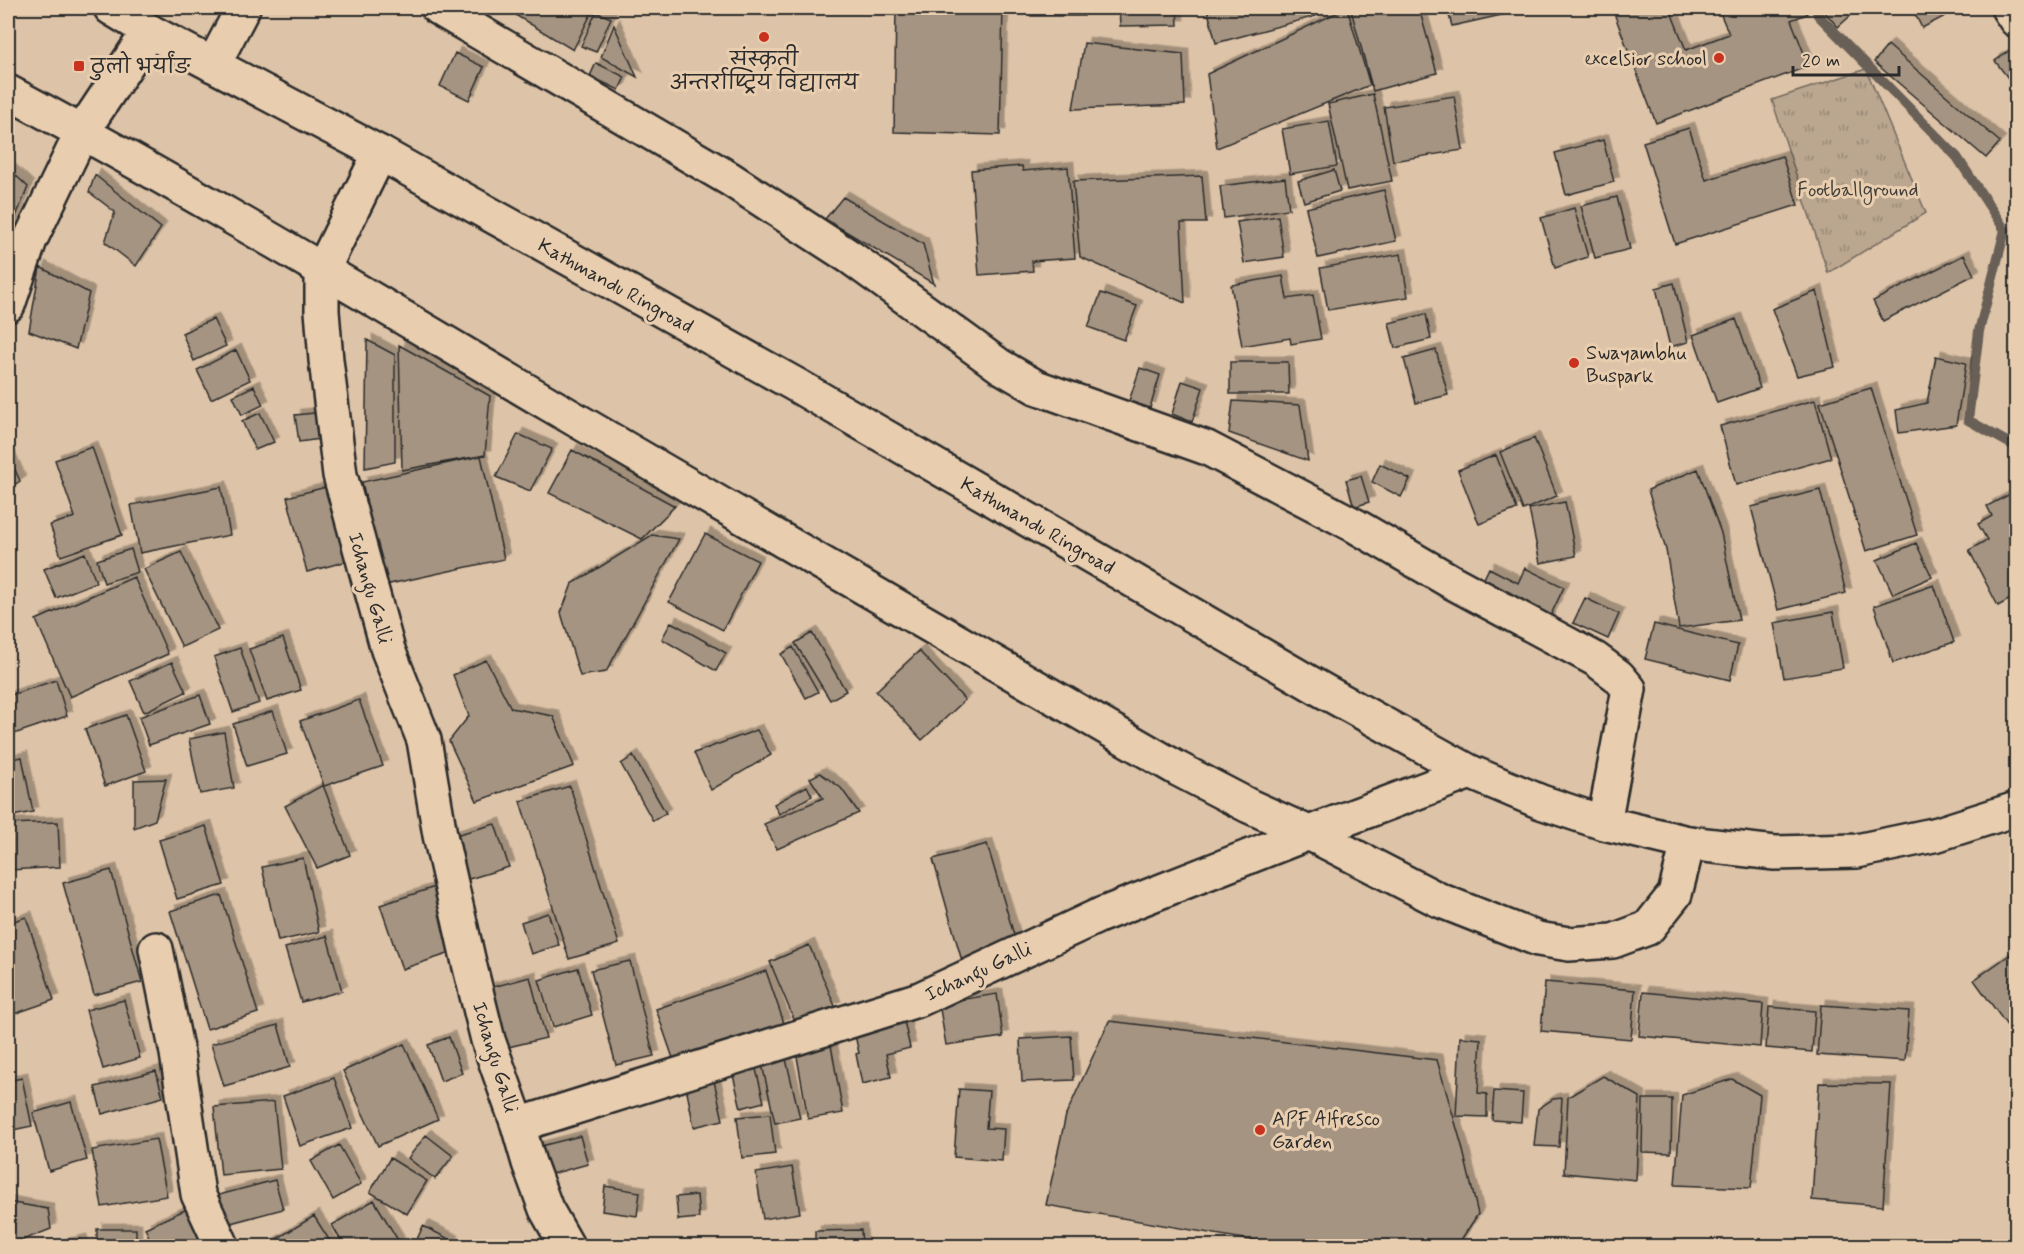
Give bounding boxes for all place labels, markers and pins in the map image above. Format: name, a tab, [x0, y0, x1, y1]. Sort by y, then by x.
marker: संस्कृती अन्तर्राष्ट्रिय विद्यालय	[757, 30, 771, 44]
place label: संस्कृती अन्तर्राष्ट्रिय विद्यालय	[669, 44, 860, 97]
place label: excelsior school	[1584, 46, 1707, 73]
place label: ठुलो भर्यांङ	[89, 50, 192, 81]
marker: excelsior school	[1712, 51, 1726, 65]
marker: ठुलो भर्यांङ	[72, 59, 86, 73]
place label: Swayambhu Buspark	[1586, 340, 1687, 390]
marker: Swayambhu Buspark	[1567, 356, 1581, 370]
place label: APF Alfresco Garden	[1272, 1106, 1380, 1156]
marker: APF Alfresco Garden	[1253, 1123, 1267, 1137]

